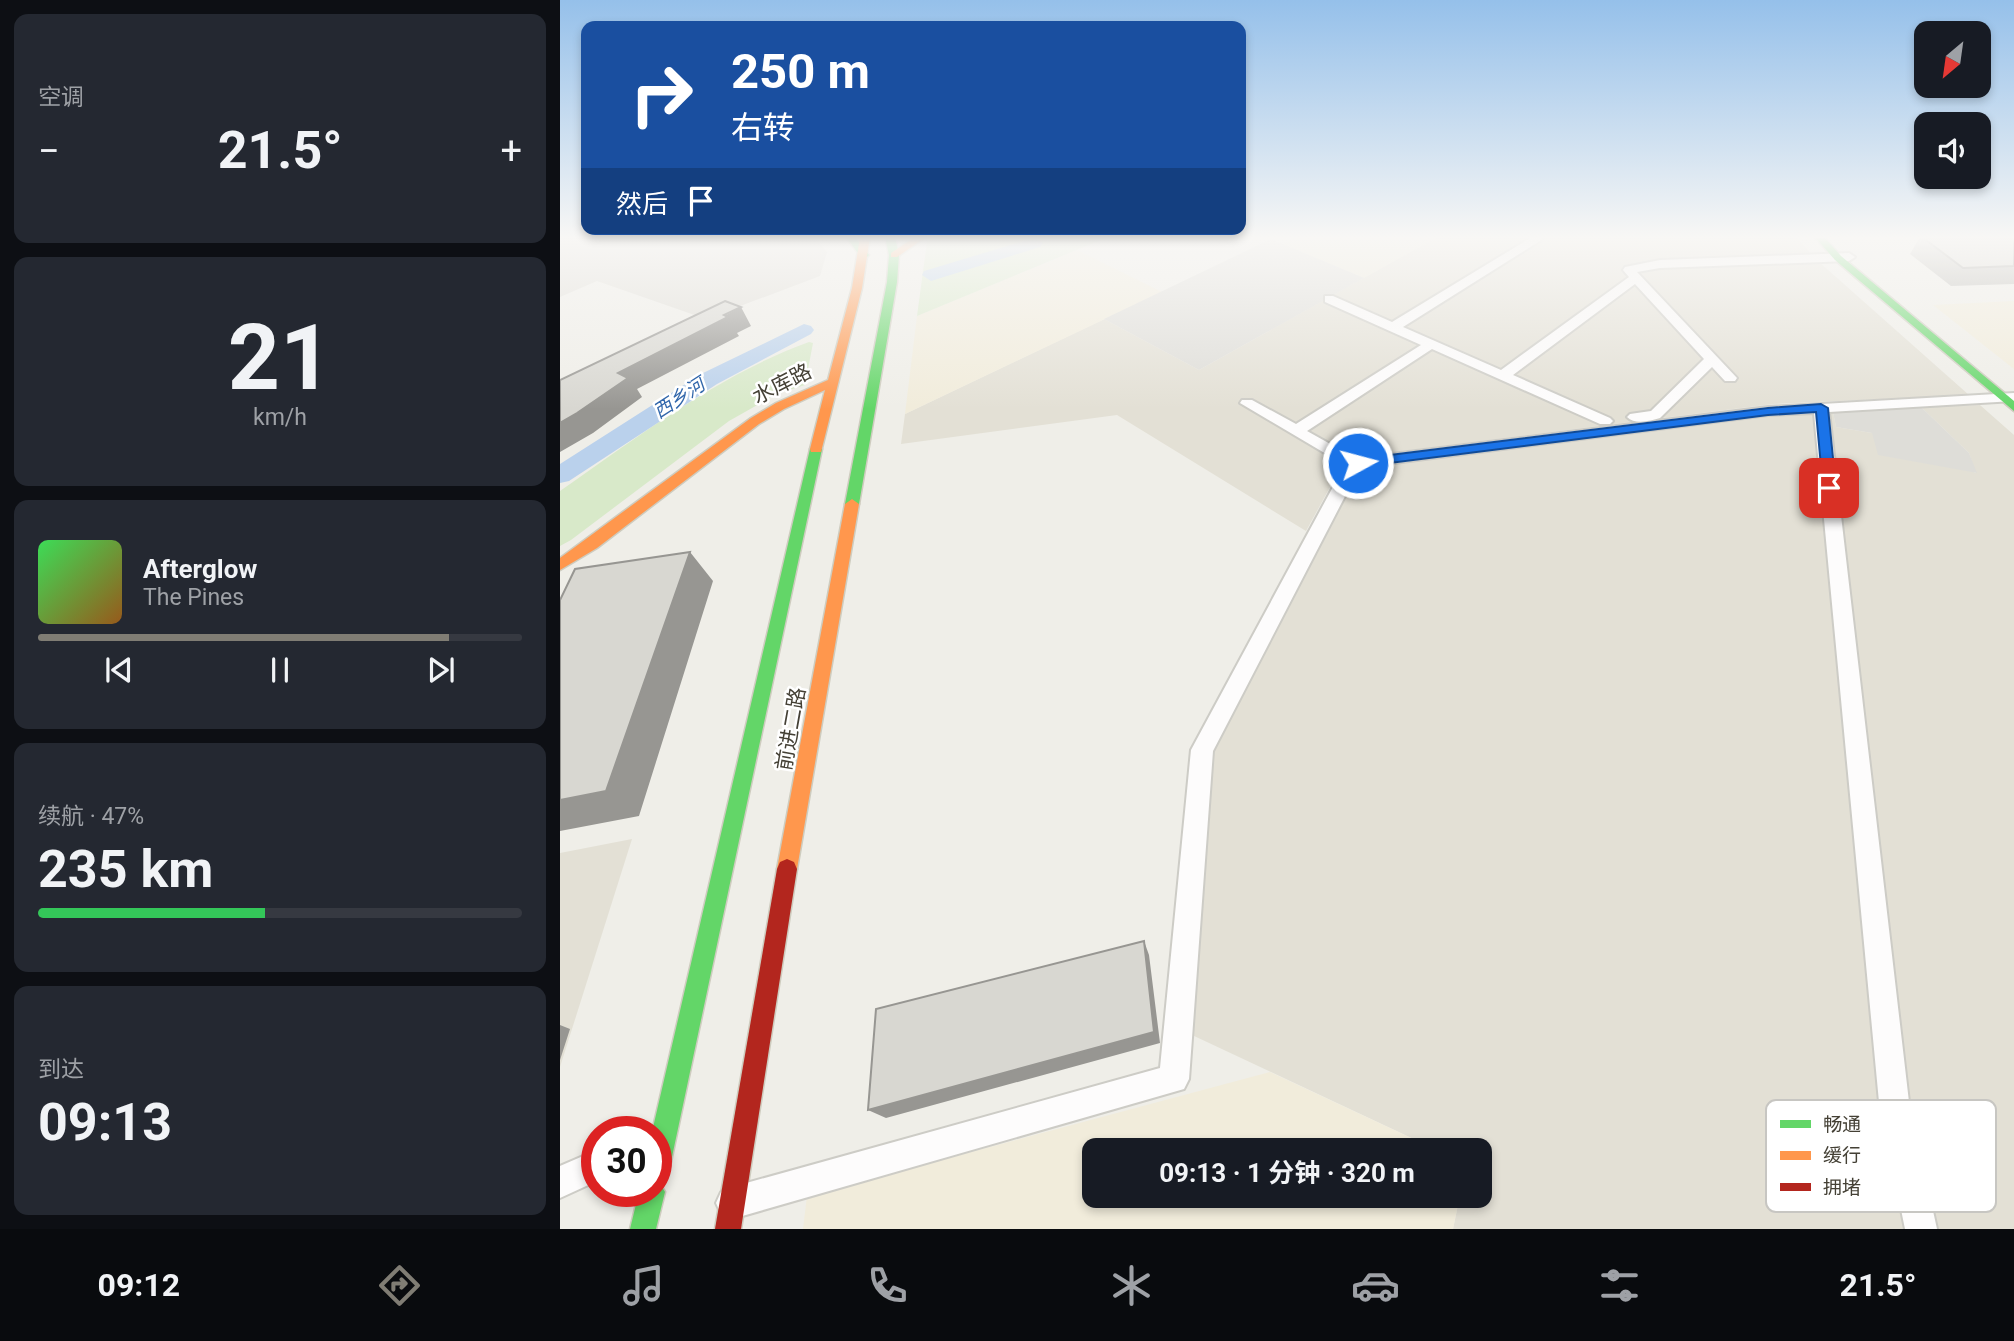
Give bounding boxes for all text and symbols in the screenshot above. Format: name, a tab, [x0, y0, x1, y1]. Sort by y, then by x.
north arrow	[1914, 21, 1992, 98]
map controls	[1914, 21, 1991, 189]
text: 250 m	[731, 43, 870, 100]
icon: right	[616, 49, 707, 140]
text: 空调	[38, 84, 84, 111]
text: 右转	[731, 109, 795, 147]
button: sound	[1914, 112, 1991, 189]
text: 21.5°	[218, 120, 343, 181]
text: −	[38, 129, 60, 173]
text: +	[500, 129, 522, 173]
icon: arrive	[682, 182, 720, 220]
text: 然后	[616, 189, 668, 219]
text: 21	[228, 305, 332, 411]
street label: 水库路	[748, 359, 816, 409]
water label: 西乡河	[649, 371, 713, 423]
text: km/h	[253, 404, 307, 431]
position arrow	[1321, 426, 1395, 500]
pin	[1799, 458, 1859, 518]
icon: arrive	[1810, 469, 1848, 507]
text: Afterglow	[143, 554, 257, 584]
text: The Pines	[143, 584, 244, 611]
icon: previous	[100, 651, 138, 689]
icon: pause	[261, 651, 299, 689]
icon: next	[422, 651, 460, 689]
street label: 前进二路	[772, 686, 810, 772]
text: 续航 · 47%	[38, 803, 144, 830]
text: 235 km	[38, 839, 213, 900]
text: 到达	[38, 1056, 84, 1083]
text: 09:13	[38, 1092, 172, 1153]
legend	[1766, 1100, 1996, 1212]
text: 畅通	[1823, 1113, 1861, 1136]
speed limit sign: 30	[581, 1116, 672, 1207]
text: 缓行	[1823, 1144, 1861, 1167]
text: 09:13 · 1 分钟 · 320 m	[1159, 1158, 1415, 1188]
text: 拥堵	[1823, 1176, 1861, 1199]
icon: directions	[375, 1261, 424, 1310]
icon: music	[619, 1261, 668, 1310]
icon: phone	[863, 1261, 912, 1310]
icon: climate	[1107, 1261, 1156, 1310]
icon: car	[1351, 1261, 1400, 1310]
icon: filters	[1595, 1261, 1644, 1310]
text: 09:12	[98, 1266, 180, 1304]
text: 21.5°	[1840, 1266, 1916, 1304]

